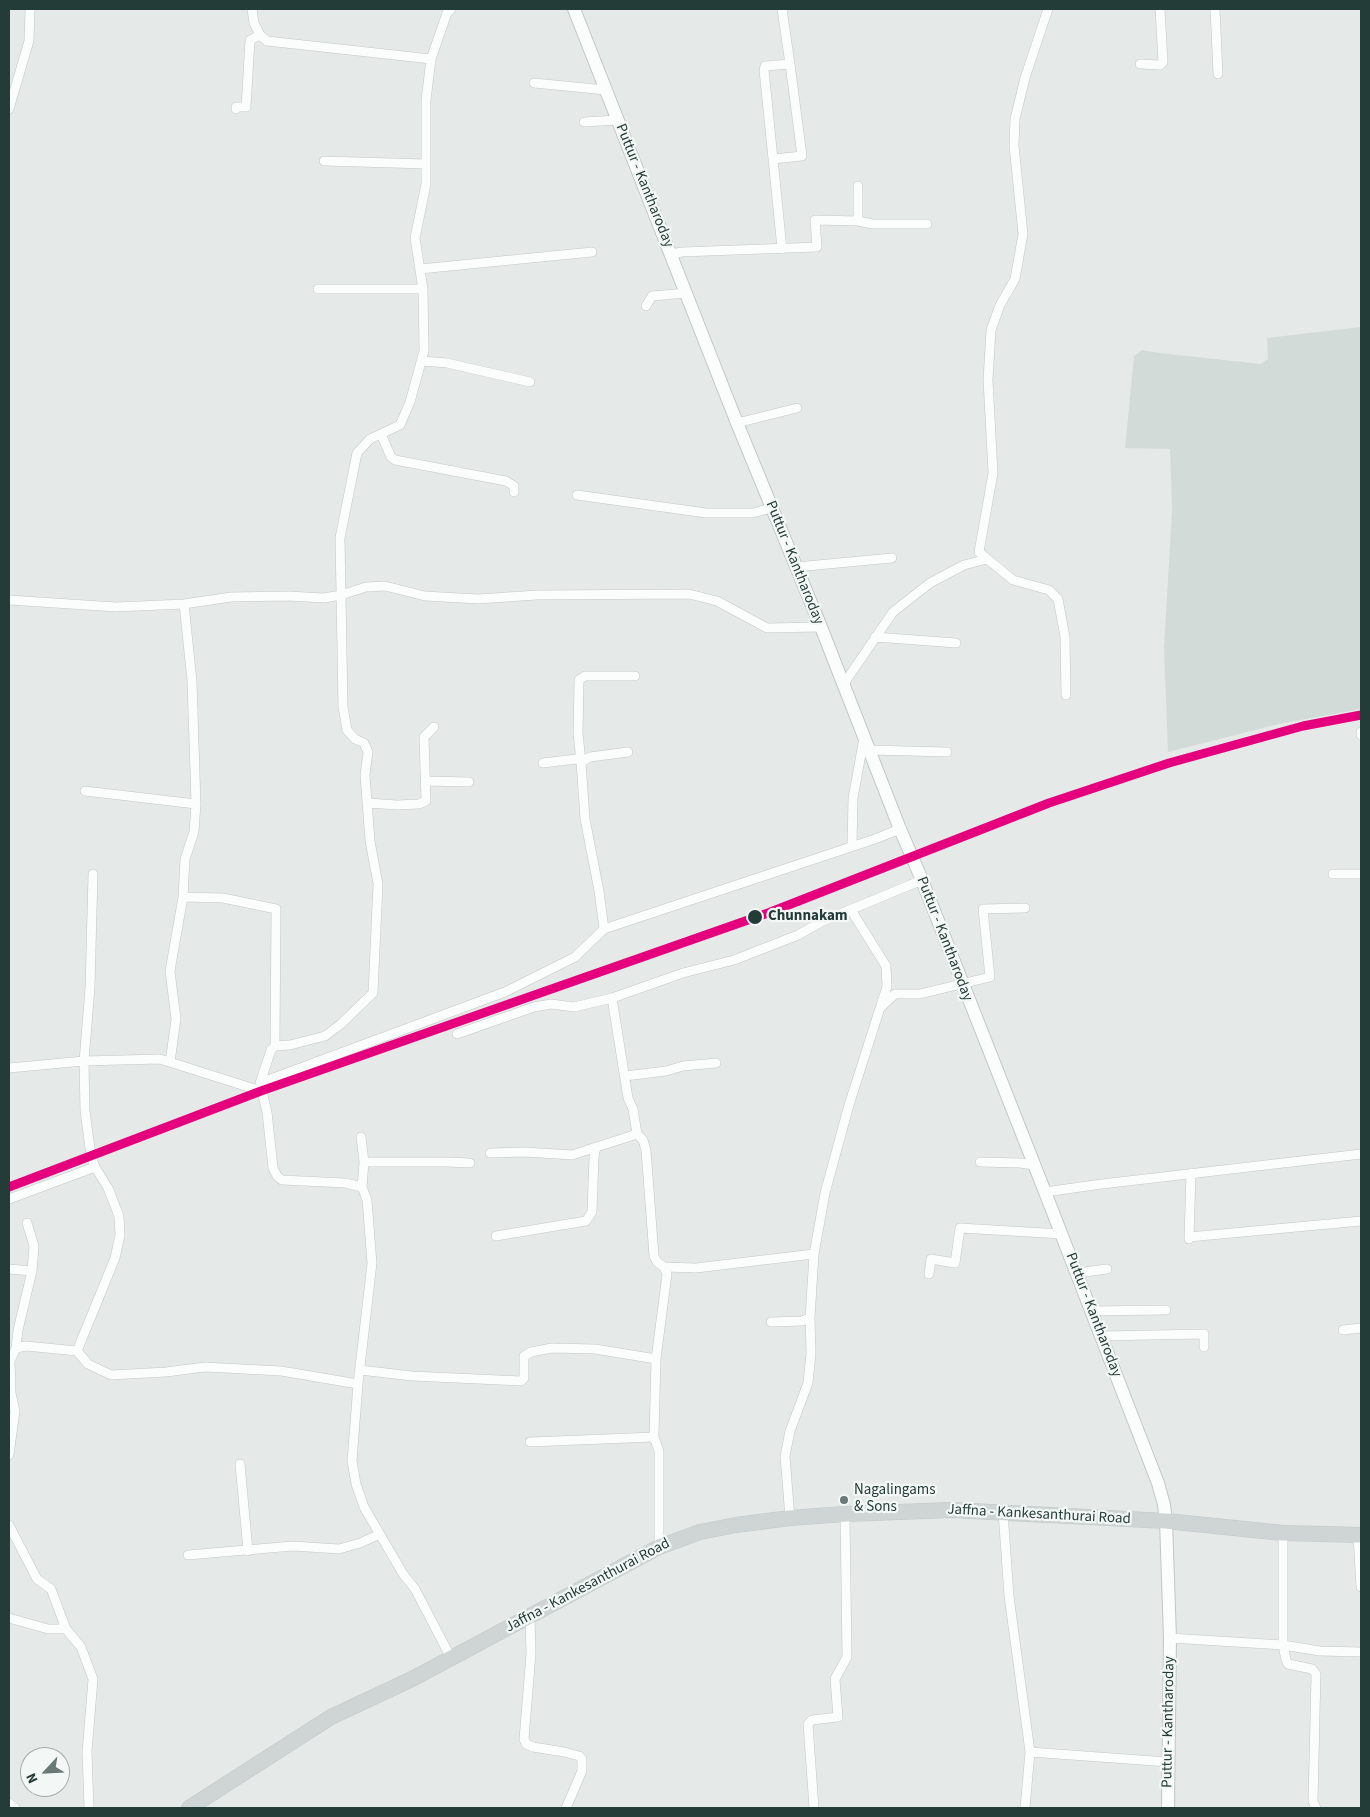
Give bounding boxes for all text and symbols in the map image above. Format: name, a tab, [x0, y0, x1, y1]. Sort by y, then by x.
street label: Puttur - Kantharoday	[611, 122, 677, 250]
street label: Puttur - Kantharoday	[761, 499, 827, 627]
street label: Puttur - Kantharoday	[912, 874, 976, 1004]
marker: Chunnakam	[746, 908, 764, 926]
place label: Chunnakam	[768, 908, 848, 926]
street label: Puttur - Kantharoday	[1061, 1250, 1125, 1380]
place label: Nagalingams & Sons	[854, 1482, 935, 1517]
marker: Nagalingams & Sons	[838, 1494, 850, 1506]
street label: Jaffna - Kankesanthurai Road	[947, 1501, 1131, 1529]
street label: Jaffna - Kankesanthurai Road	[503, 1535, 673, 1637]
street label: Puttur - Kantharoday	[1159, 1656, 1179, 1788]
north arrow	[20, 1747, 70, 1797]
text: N	[21, 1769, 43, 1786]

